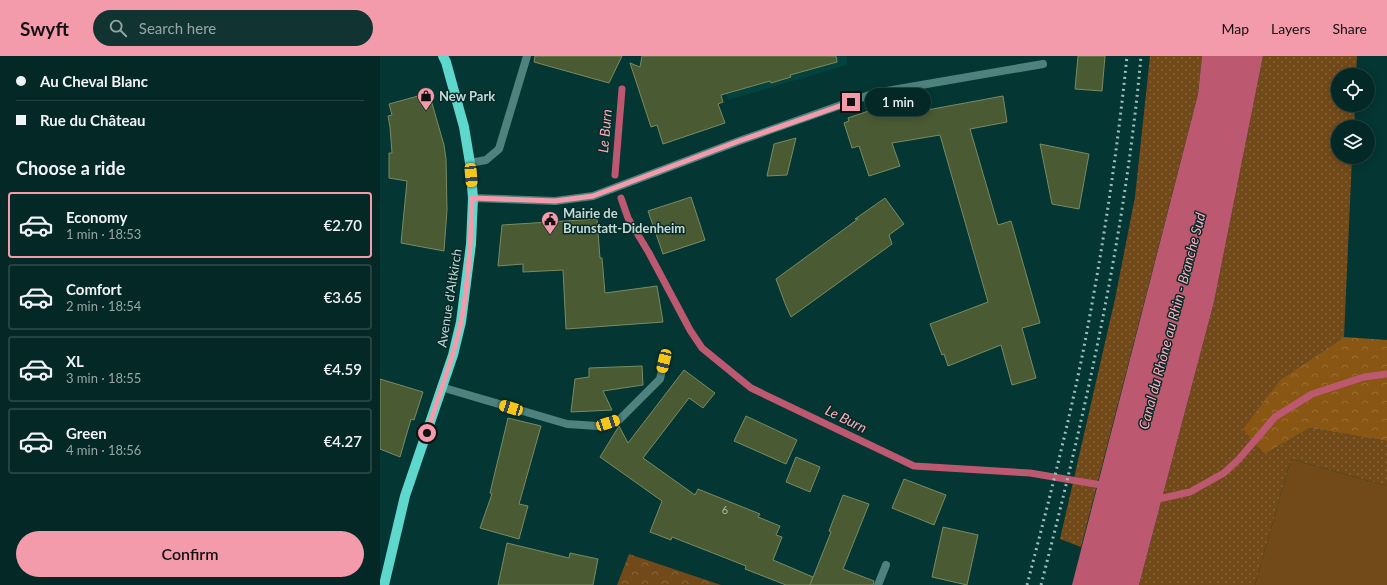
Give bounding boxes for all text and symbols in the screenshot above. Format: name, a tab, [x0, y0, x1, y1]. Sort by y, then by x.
search box	[93, 10, 373, 46]
text: Swyft	[20, 17, 69, 40]
icon: search	[107, 17, 129, 39]
text: Search here	[139, 19, 216, 37]
text: Map	[1221, 20, 1249, 37]
text: Layers	[1271, 20, 1311, 37]
text: Share	[1333, 20, 1367, 37]
map controls	[1331, 68, 1375, 164]
button: locate	[1331, 68, 1375, 112]
text: Au Cheval Blanc	[40, 72, 148, 90]
shop icon: New Park	[416, 86, 436, 111]
place label: New Park	[439, 88, 495, 104]
callout: 1 min	[865, 88, 931, 116]
route end	[842, 93, 860, 111]
text: 1 min	[882, 94, 914, 110]
water label: Le Burn	[594, 108, 615, 154]
text: Rue du Château	[40, 111, 146, 129]
button: layers	[1331, 120, 1375, 164]
text: Choose a ride	[16, 157, 125, 179]
car	[464, 163, 478, 187]
place label: Mairie de Brunstatt-Didenheim	[563, 205, 685, 236]
icon: car	[18, 207, 54, 243]
text: Economy	[66, 208, 127, 226]
public building icon: Mairie de Brunstatt-Didenheim	[540, 210, 560, 235]
water label: Canal du Rhône au Rhin - Branche Sud	[1134, 210, 1209, 431]
text: €2.70	[324, 216, 362, 234]
text: 1 min · 18:53	[66, 226, 141, 242]
street label: Avenue d'Altkirch	[433, 248, 465, 348]
icon: car	[18, 279, 54, 315]
text: Comfort	[66, 280, 122, 298]
text: €3.65	[324, 288, 362, 306]
text: 2 min · 18:54	[66, 298, 141, 314]
car	[655, 348, 673, 374]
icon: car	[18, 351, 54, 387]
text: XL	[66, 352, 84, 370]
text: €4.59	[324, 360, 362, 378]
text: 3 min · 18:55	[66, 370, 141, 386]
car	[498, 399, 524, 417]
water label: Le Burn	[823, 401, 870, 436]
car	[595, 414, 621, 432]
icon: car	[18, 423, 54, 459]
text: Green	[66, 424, 107, 442]
route start	[418, 424, 436, 442]
text: €4.27	[324, 432, 362, 450]
text: 4 min · 18:56	[66, 442, 141, 458]
house number: 6	[722, 503, 728, 516]
button: Confirm	[16, 531, 364, 577]

